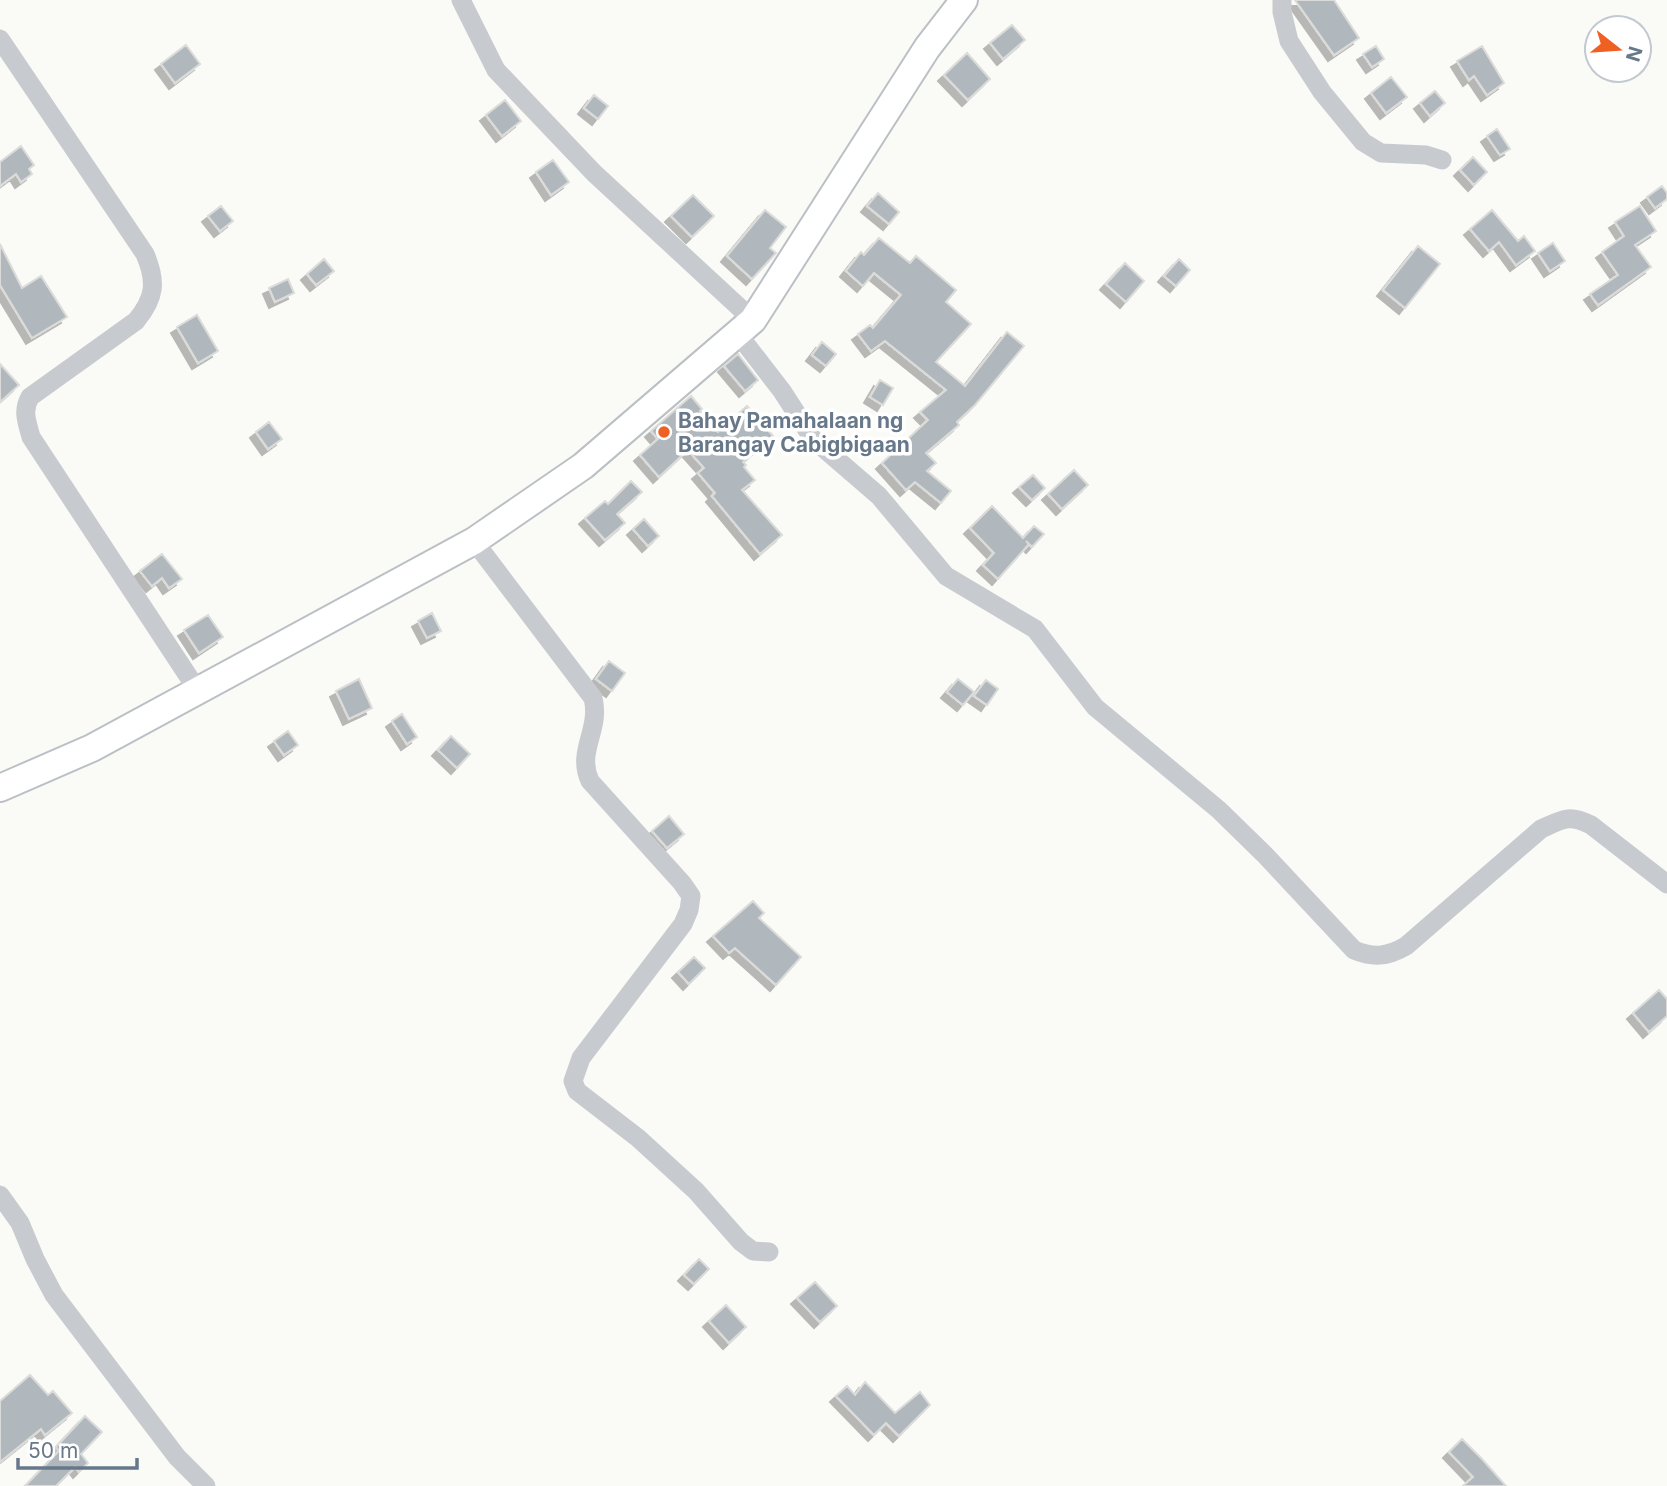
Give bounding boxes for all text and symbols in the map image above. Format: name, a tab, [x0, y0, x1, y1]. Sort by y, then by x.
north arrow	[1583, 14, 1653, 84]
text: N	[1621, 44, 1647, 64]
place label: Bahay Pamahalaan ng Barangay Cabigbigaan	[678, 408, 910, 457]
marker: Bahay Pamahalaan ng Barangay Cabigbigaan	[656, 424, 672, 440]
scale bar	[18, 1426, 136, 1470]
text: 50 m	[28, 1438, 78, 1463]

